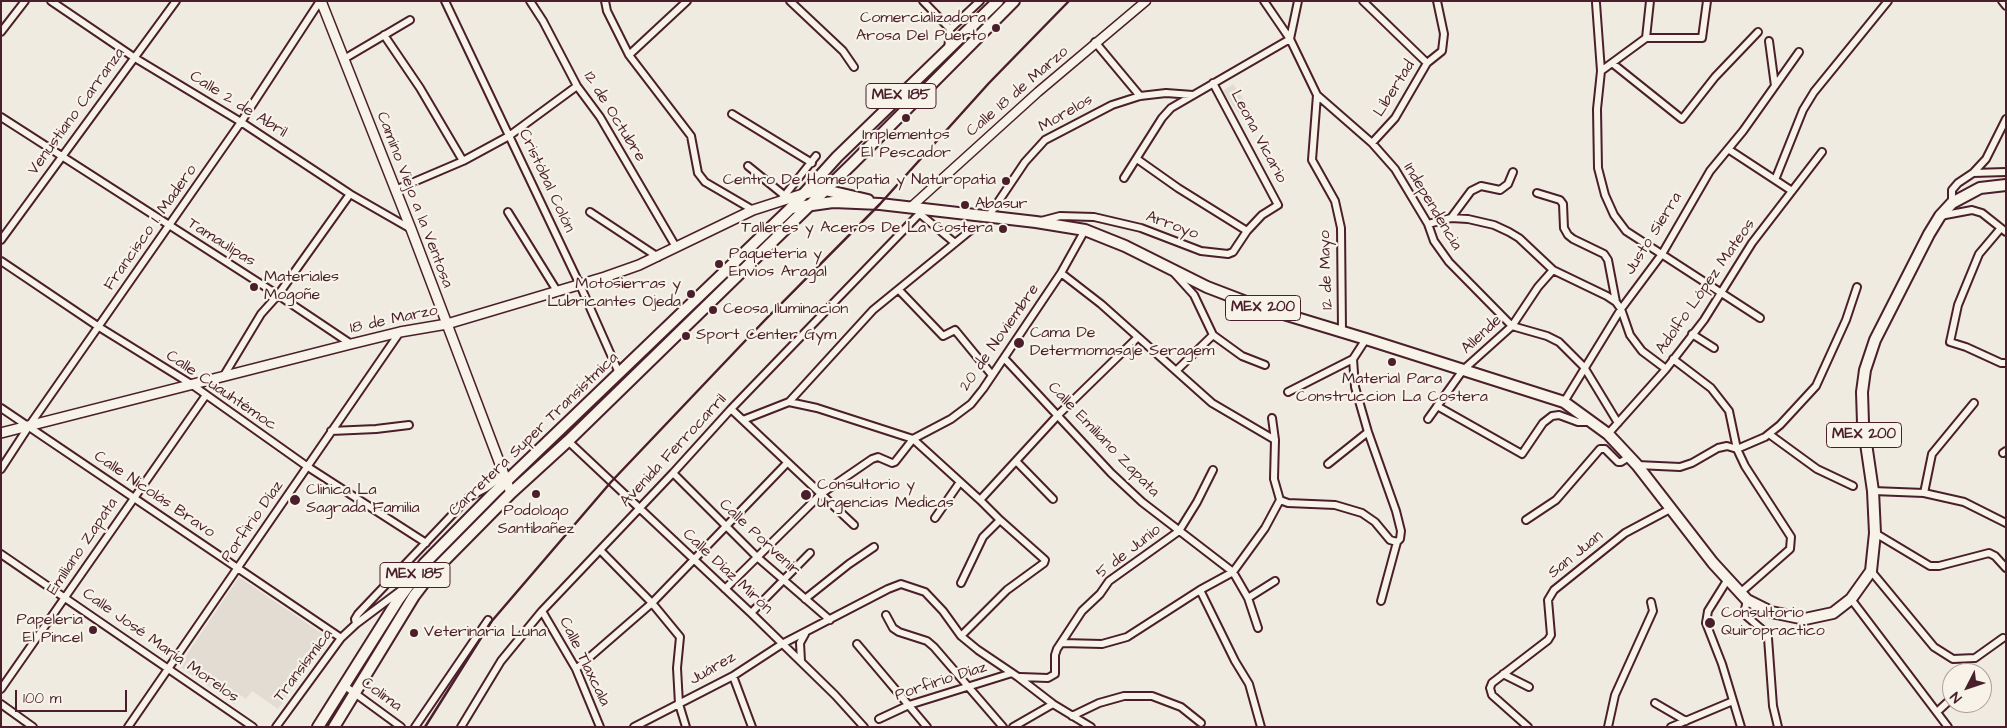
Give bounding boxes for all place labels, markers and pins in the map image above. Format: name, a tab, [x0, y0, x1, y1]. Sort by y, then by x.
place label: Comercializadora Arosa Del Puerto	[856, 9, 986, 47]
marker: Comercializadora Arosa Del Puerto	[990, 22, 1002, 34]
marker: Implementos El Pescador	[900, 112, 912, 124]
place label: Implementos El Pescador	[861, 126, 951, 164]
place label: Centro De Homeopatia y Naturopatia	[723, 171, 996, 191]
marker: Centro De Homeopatia y Naturopatia	[1000, 175, 1012, 187]
place label: Abasur	[975, 195, 1027, 215]
marker: Abasur	[959, 199, 971, 211]
place label: Talleres y Aceros De La Costera	[741, 219, 993, 239]
marker: Talleres y Aceros De La Costera	[997, 223, 1009, 235]
place label: Paqueteria y Envios Aragal	[729, 245, 827, 283]
marker: Paqueteria y Envios Aragal	[713, 258, 725, 270]
place label: Materiales Mogoñe	[264, 268, 339, 306]
place label: Motosierras y Lubricantes Ojeda	[547, 275, 681, 313]
marker: Materiales Mogoñe	[248, 281, 260, 293]
marker: Motosierras y Lubricantes Ojeda	[685, 288, 697, 300]
place label: Ceosa Iluminacion	[723, 300, 848, 320]
marker: Ceosa Iluminacion	[707, 304, 719, 316]
place label: Cama De Determomasaje Seragem	[1030, 324, 1214, 362]
place label: Sport Center Gym	[696, 326, 837, 346]
marker: Sport Center Gym	[680, 330, 692, 342]
marker: Cama De Determomasaje Seragem	[1012, 336, 1026, 350]
marker: Material Para Construccion La Costera	[1386, 356, 1398, 368]
place label: Material Para Construccion La Costera	[1296, 370, 1488, 408]
place label: Consultorio y Urgencias Medicas	[817, 476, 954, 514]
place label: Clinica La Sagrada Familia	[306, 481, 420, 519]
marker: Podologo Santibañez	[530, 488, 542, 500]
marker: Consultorio y Urgencias Medicas	[799, 488, 813, 502]
marker: Clinica La Sagrada Familia	[288, 493, 302, 507]
place label: Podologo Santibañez	[497, 502, 575, 540]
place label: Consultorio Quiropractico	[1721, 604, 1825, 642]
place label: Papeleria El Pincel	[17, 611, 83, 649]
marker: Consultorio Quiropractico	[1703, 616, 1717, 630]
place label: Veterinaria Luna	[424, 623, 546, 643]
marker: Papeleria El Pincel	[87, 624, 99, 636]
marker: Veterinaria Luna	[408, 627, 420, 639]

